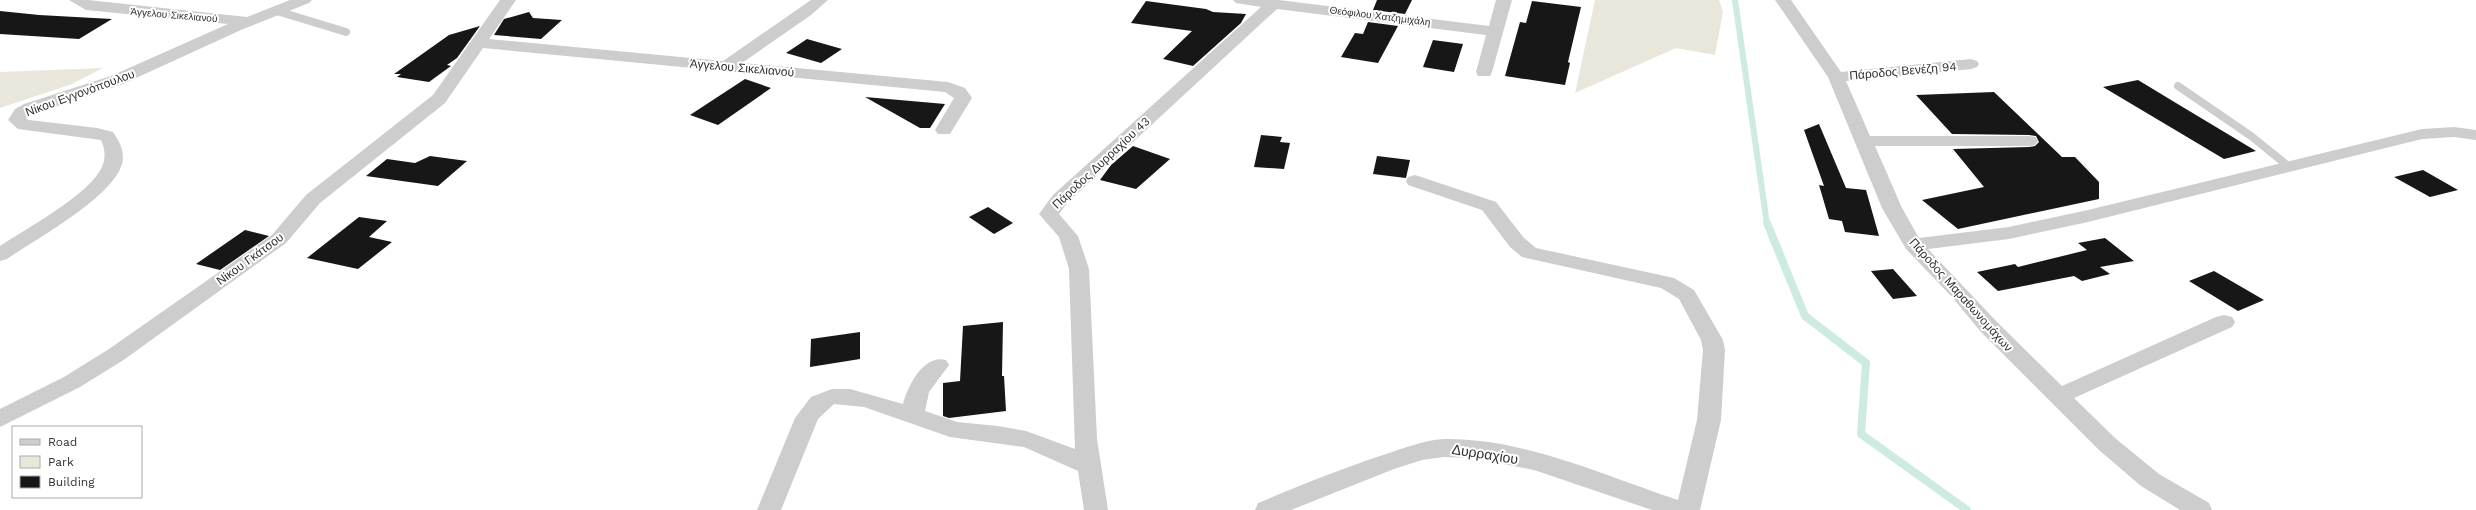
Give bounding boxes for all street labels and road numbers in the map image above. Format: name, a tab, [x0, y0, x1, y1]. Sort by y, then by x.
street label: Θεόφιλου Χατζημιχάλη	[1329, 4, 1431, 29]
street label: Άγγελου Σικελιανού	[130, 6, 218, 24]
street label: Άγγελου Σικελιανού	[689, 56, 795, 80]
street label: Πάροδος Βενέζη 94	[1849, 59, 1957, 83]
street label: Νίκου Εγγονόπουλου	[24, 67, 136, 119]
street label: Πάροδος Δυρραχίου 43	[1049, 114, 1153, 212]
street label: Νίκου Γκάτσου	[214, 230, 286, 288]
street label: Πάροδος Μαραθωνομάχων	[1906, 236, 2016, 354]
street label: Δυρραχίου	[1451, 441, 1519, 467]

